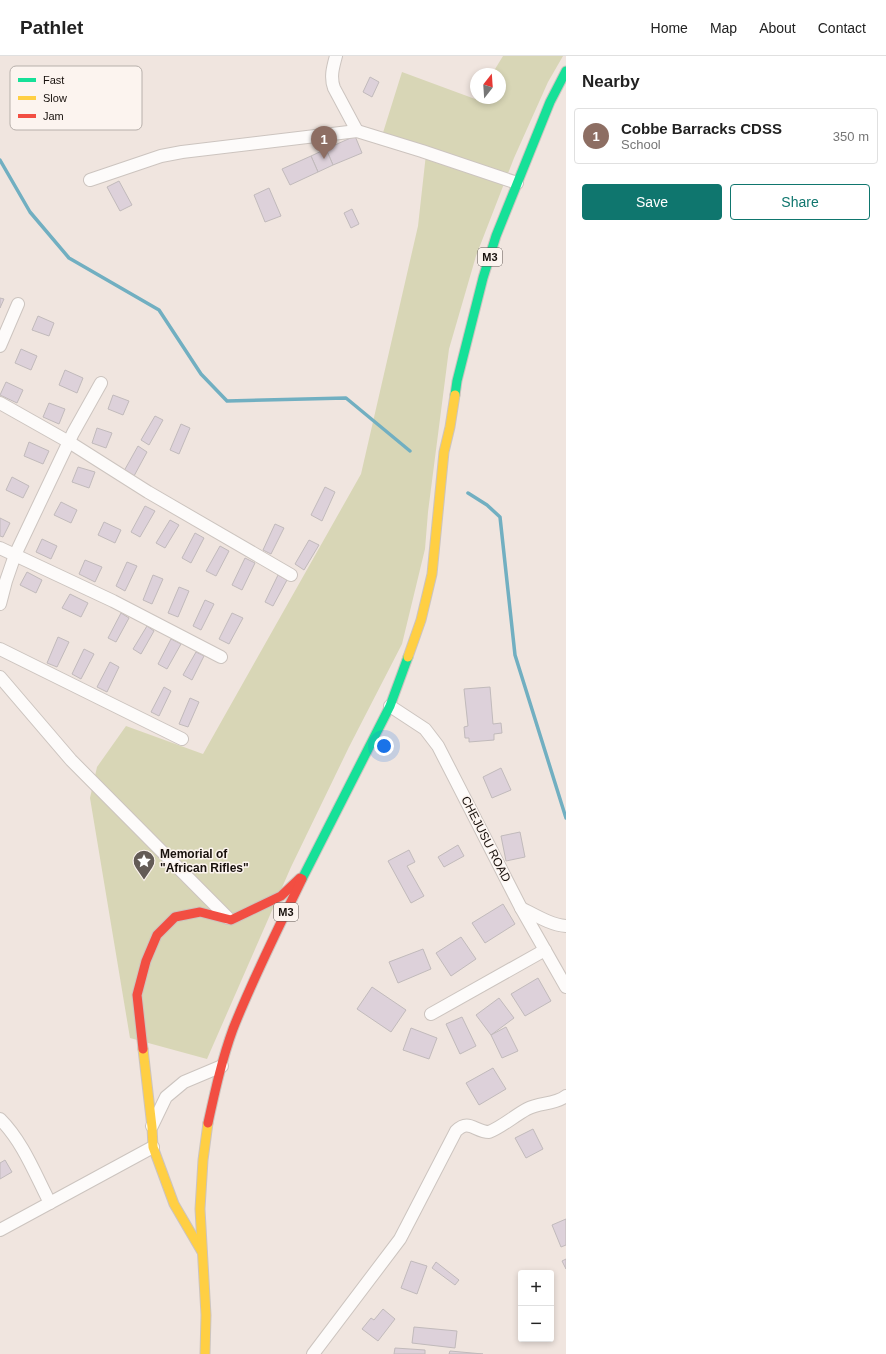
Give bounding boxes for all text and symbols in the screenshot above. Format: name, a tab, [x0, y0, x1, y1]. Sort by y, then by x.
text: Pathlet	[20, 17, 83, 38]
text: Home	[651, 20, 688, 36]
text: Map	[710, 20, 737, 36]
text: About	[759, 20, 796, 36]
text: Contact	[818, 20, 866, 36]
legend	[10, 66, 142, 130]
north arrow	[470, 68, 506, 104]
text: Nearby	[582, 72, 640, 91]
text: Fast	[43, 74, 64, 86]
text: Slow	[43, 92, 67, 104]
text: Jam	[43, 110, 64, 122]
text: Cobbe Barracks CDSS	[621, 120, 782, 137]
pin: 1	[311, 126, 337, 159]
text: 1	[592, 129, 600, 144]
text: 350 m	[833, 129, 869, 144]
text: School	[621, 137, 661, 152]
button: Save	[582, 184, 722, 220]
button: Share	[730, 184, 870, 220]
road number: M3	[478, 248, 502, 266]
your location	[374, 736, 394, 756]
street label: CHEJUSU ROAD	[458, 794, 514, 885]
place label: Memorial of "African Rifles"	[160, 847, 249, 875]
place icon: Memorial of "African Rifles"	[131, 848, 157, 881]
road number: M3	[274, 903, 298, 921]
map controls	[518, 1270, 554, 1342]
button: +	[518, 1270, 554, 1306]
button: −	[518, 1306, 554, 1342]

